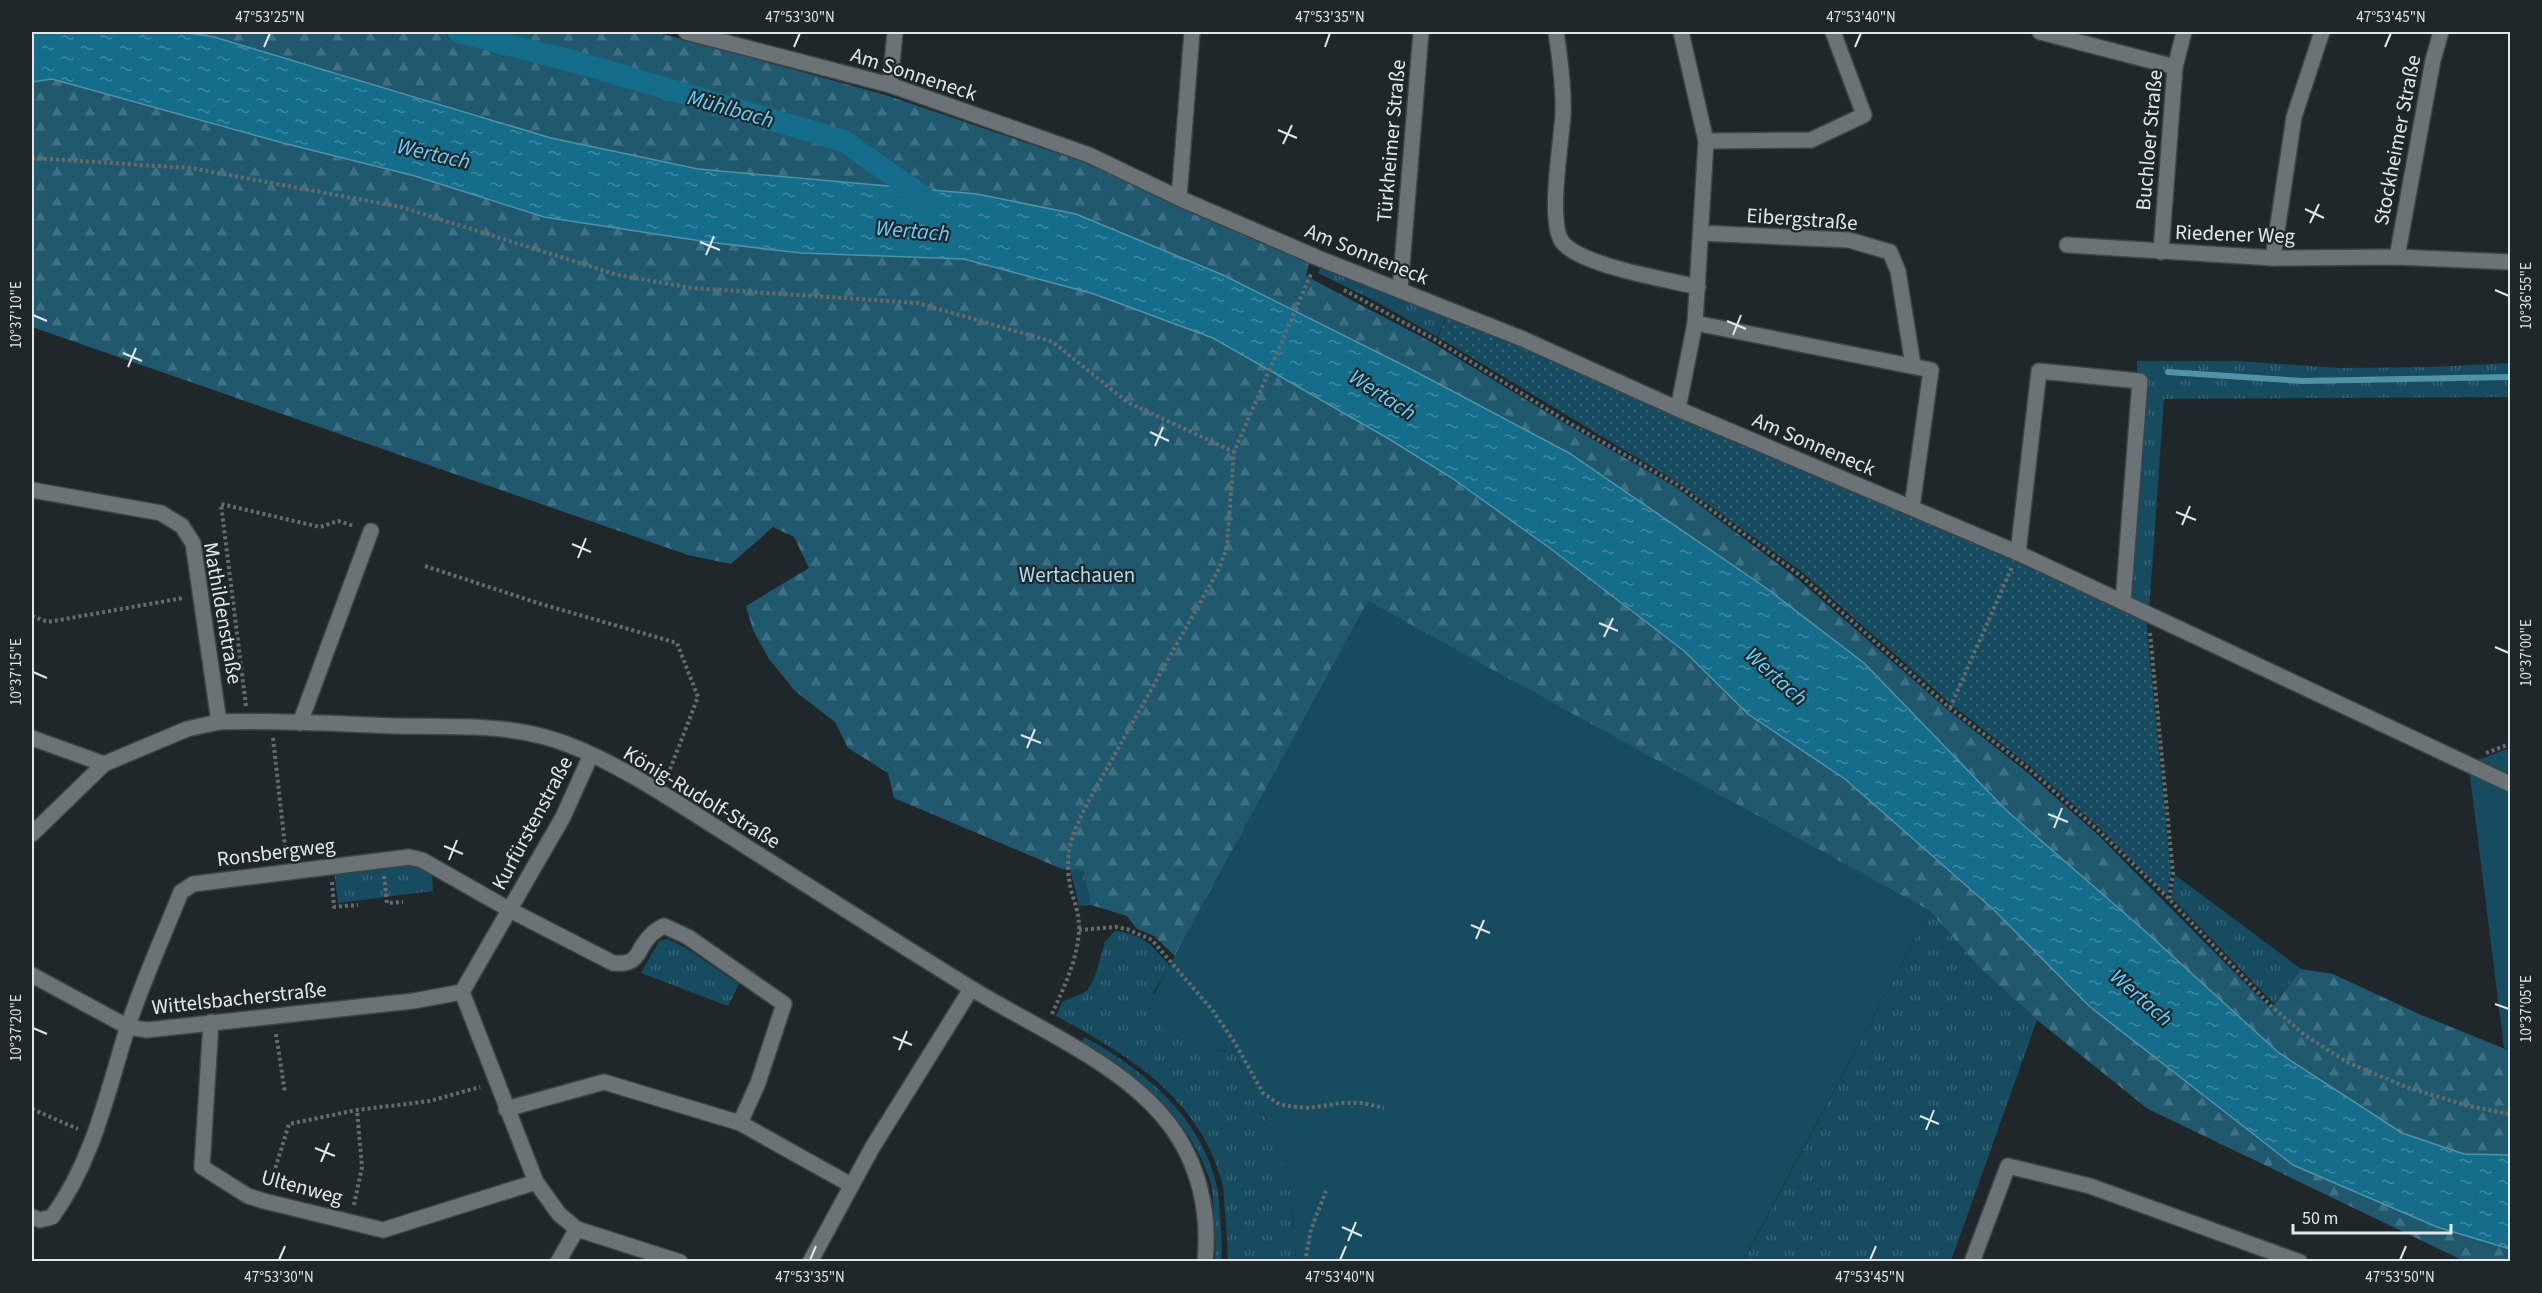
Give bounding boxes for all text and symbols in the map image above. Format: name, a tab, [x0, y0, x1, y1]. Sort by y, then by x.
text: 47°53'25"N	[235, 7, 305, 28]
text: 47°53'30"N	[765, 7, 835, 28]
text: 47°53'35"N	[1295, 7, 1365, 28]
text: 47°53'40"N	[1826, 7, 1896, 28]
text: 47°53'45"N	[2356, 7, 2426, 28]
street label: Am Sonneneck	[847, 40, 981, 109]
street label: Stockheimer Straße	[2366, 52, 2428, 228]
street label: Türkheimer Straße	[1369, 58, 1413, 224]
street label: Buchloer Straße	[2128, 68, 2170, 212]
water label: Mühlbach	[684, 81, 778, 137]
water label: Wertach	[394, 130, 474, 178]
street label: Eibergstraße	[1745, 200, 1859, 238]
water label: Wertach	[875, 212, 951, 250]
street label: Am Sonneneck	[1301, 216, 1434, 293]
street label: Riedener Weg	[2174, 217, 2296, 251]
text: 10°36'55"E	[2516, 262, 2537, 330]
text: 10°37'10"E	[6, 281, 27, 349]
water label: Wertach	[1343, 361, 1422, 428]
street label: Am Sonneneck	[1748, 405, 1881, 484]
street label: Mathildenstraße	[196, 540, 250, 686]
park label: Wertachauen	[1019, 560, 1135, 590]
text: 10°37'00"E	[2516, 619, 2537, 687]
text: 10°37'15"E	[6, 638, 27, 706]
water label: Wertach	[1738, 640, 1815, 713]
street label: König-Rudolf-Straße	[618, 738, 786, 856]
street label: Kurfürstenstraße	[484, 751, 580, 895]
street label: Ronsbergweg	[215, 830, 337, 874]
water label: Wertach	[2103, 961, 2180, 1034]
street label: Wittelsbacherstraße	[150, 974, 328, 1022]
text: 10°37'05"E	[2516, 975, 2537, 1043]
text: 10°37'20"E	[6, 994, 27, 1062]
street label: Ultenweg	[258, 1162, 347, 1212]
scale bar	[2293, 1197, 2450, 1235]
text: 50 m	[2302, 1206, 2338, 1231]
text: 47°53'30"N	[244, 1267, 314, 1288]
text: 47°53'35"N	[775, 1267, 845, 1288]
text: 47°53'40"N	[1305, 1267, 1375, 1288]
text: 47°53'45"N	[1835, 1267, 1905, 1288]
text: 47°53'50"N	[2365, 1267, 2435, 1288]

